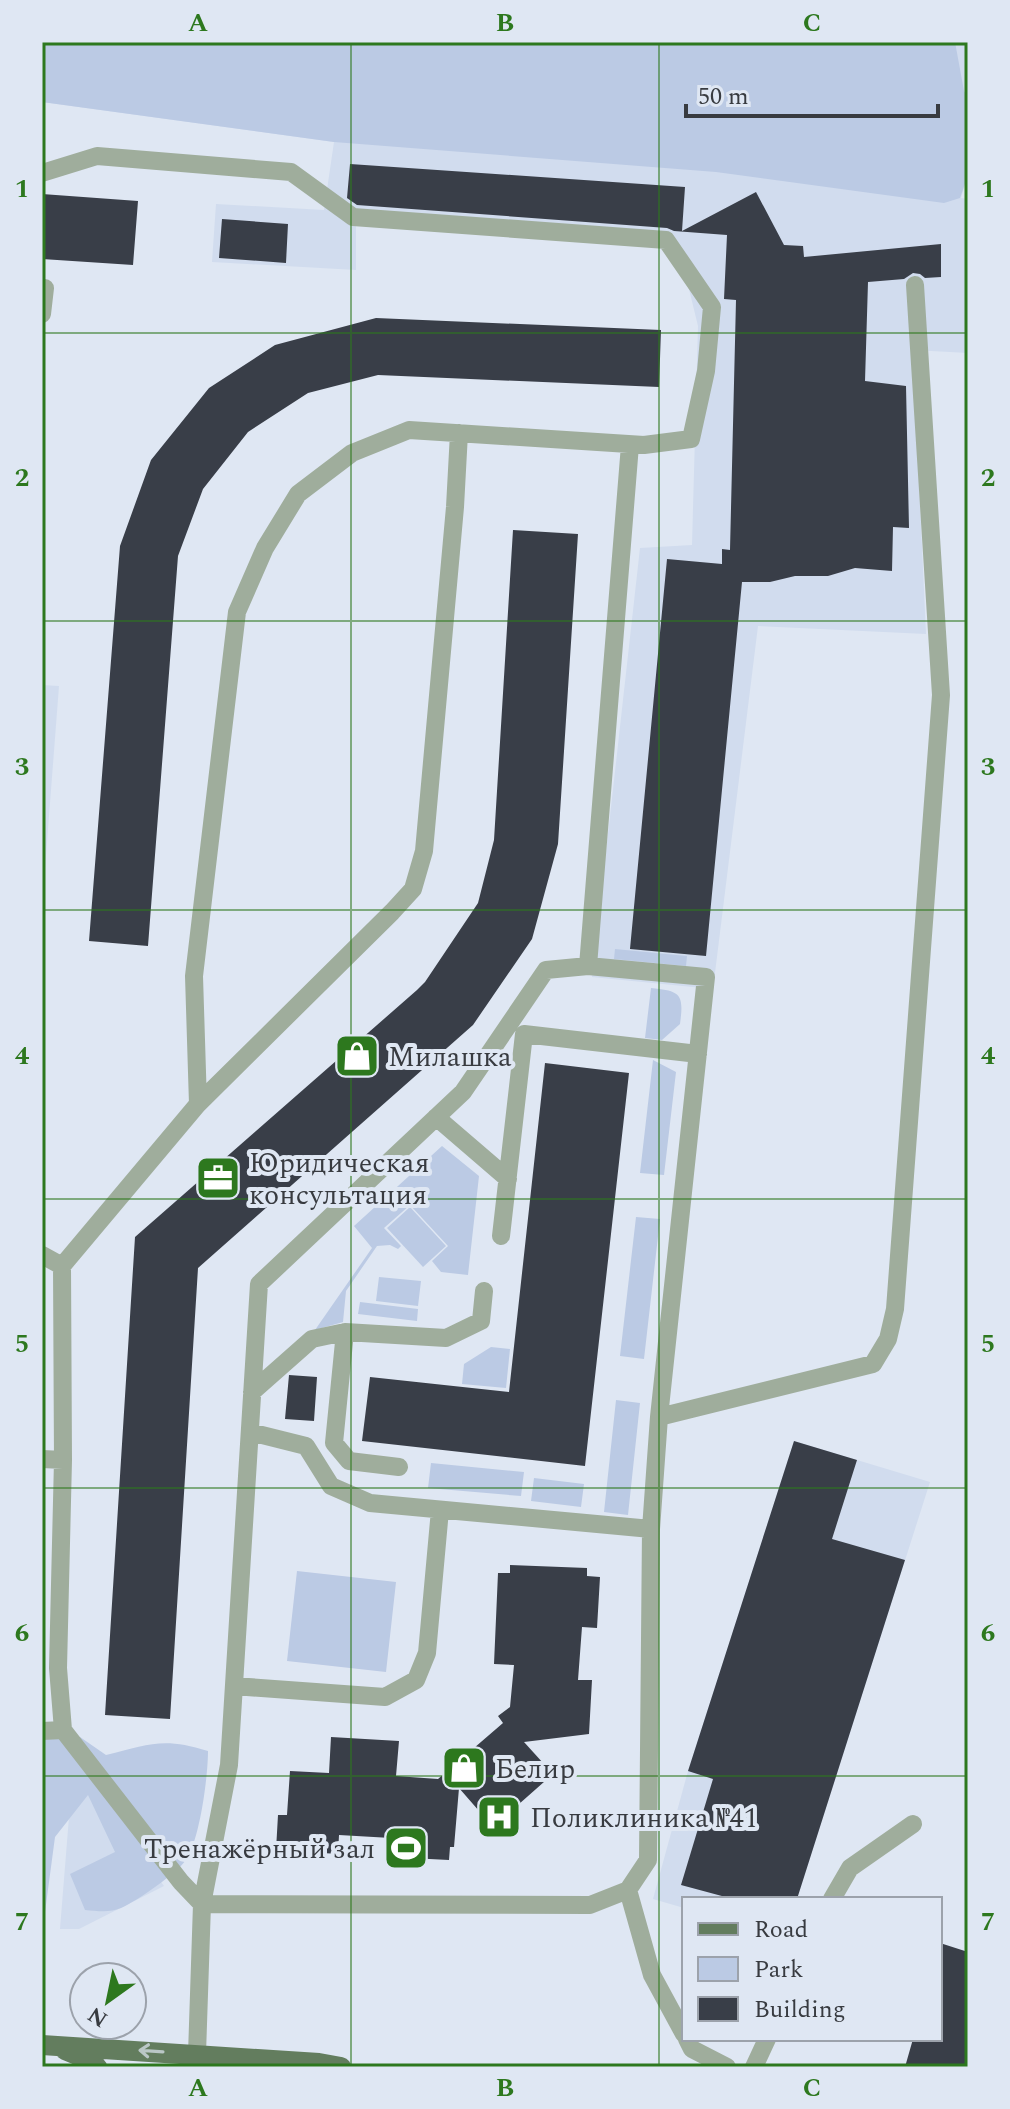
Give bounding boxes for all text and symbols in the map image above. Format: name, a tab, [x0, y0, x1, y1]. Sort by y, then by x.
text: A	[188, 3, 208, 43]
text: B	[496, 3, 514, 43]
text: C	[803, 3, 821, 43]
scale bar	[686, 68, 938, 118]
text: 50 m	[698, 79, 749, 115]
text: 1	[15, 169, 29, 209]
text: 1	[981, 169, 995, 209]
text: 2	[15, 458, 29, 498]
text: 2	[981, 458, 995, 498]
text: 3	[15, 747, 29, 787]
text: 3	[981, 747, 995, 787]
shop icon: Милашка	[333, 1032, 381, 1080]
text: 4	[15, 1036, 30, 1076]
place label: Милашка	[388, 1036, 512, 1079]
text: 4	[981, 1036, 996, 1076]
place label: Юридическая консультация	[249, 1142, 430, 1217]
office icon: Юридическая консультация	[194, 1154, 242, 1202]
text: 5	[15, 1324, 29, 1364]
text: 5	[981, 1324, 995, 1364]
text: 6	[15, 1613, 29, 1653]
text: 6	[981, 1613, 995, 1653]
shop icon: Белир	[440, 1744, 488, 1792]
place label: Белир	[495, 1748, 575, 1791]
hospital icon: Поликлиника №41	[475, 1793, 523, 1841]
place label: Поликлиника №41	[530, 1797, 758, 1840]
sports icon: Тренажёрный зал	[382, 1824, 430, 1872]
place label: Тренажёрный зал	[144, 1828, 375, 1871]
legend	[682, 1897, 942, 2041]
text: 7	[15, 1902, 29, 1942]
text: 7	[981, 1902, 995, 1942]
text: Road	[754, 1912, 808, 1948]
text: Park	[754, 1952, 804, 1988]
north arrow	[68, 1961, 148, 2041]
text: Building	[754, 1992, 846, 2028]
text: N	[81, 1998, 114, 2035]
one-way arrow	[138, 2043, 165, 2058]
text: A	[188, 2068, 208, 2108]
text: B	[496, 2068, 514, 2108]
text: C	[803, 2068, 821, 2108]

